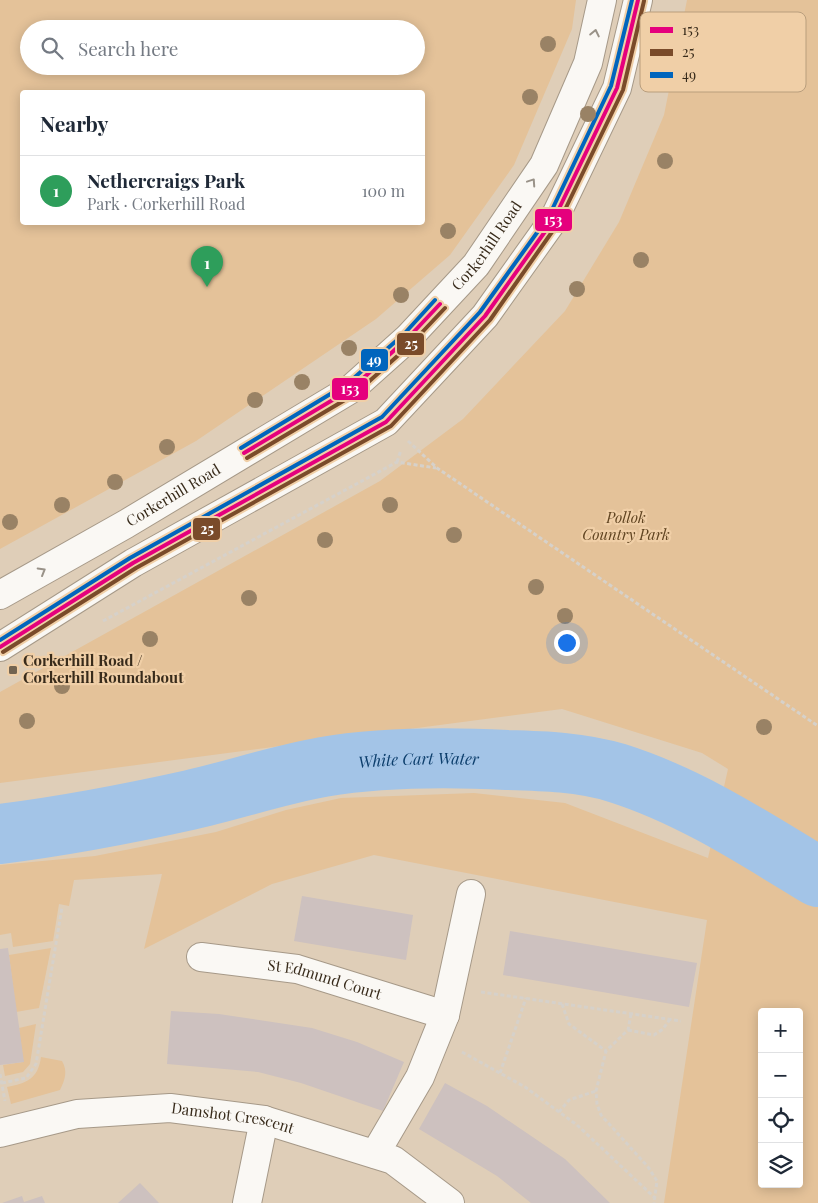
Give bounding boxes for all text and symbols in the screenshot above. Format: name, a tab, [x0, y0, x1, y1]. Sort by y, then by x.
legend	[640, 12, 806, 92]
search box	[20, 20, 425, 75]
text: 153	[682, 20, 699, 39]
one-way arrow	[589, 29, 600, 38]
icon: search	[38, 34, 66, 62]
text: Search here	[78, 35, 178, 61]
text: 25	[682, 42, 695, 61]
text: 49	[682, 65, 696, 84]
text: Nearby	[40, 109, 109, 137]
text: Nethercraigs Park	[87, 167, 245, 193]
one-way arrow	[526, 178, 535, 188]
text: 1	[53, 180, 59, 201]
text: 100 m	[362, 180, 405, 201]
text: Park · Corkerhill Road	[87, 193, 245, 214]
street label: Corkerhill Road	[446, 197, 526, 294]
line badge: 153	[534, 208, 573, 232]
text: 153	[544, 210, 562, 229]
pin: 1	[191, 246, 223, 287]
line badge: 25	[396, 332, 425, 356]
text: 25	[404, 334, 418, 353]
line badge: 49	[360, 348, 389, 372]
text: 49	[366, 350, 382, 369]
line badge: 153	[331, 377, 369, 401]
text: 153	[341, 379, 359, 398]
street label: Corkerhill Road	[122, 459, 224, 531]
park label: Pollok Country Park	[582, 507, 670, 544]
line badge: 25	[192, 517, 221, 541]
text: 25	[200, 519, 214, 538]
one-way arrow	[37, 568, 46, 578]
your location	[554, 630, 580, 656]
place label: Corkerhill Road / Corkerhill Roundabout	[23, 650, 184, 687]
marker: Corkerhill Road / Corkerhill Roundabout	[7, 664, 19, 676]
water label: White Cart Water	[357, 747, 480, 772]
street label: St Edmund Court	[267, 954, 385, 1004]
map controls	[758, 1008, 803, 1188]
button: +	[758, 1008, 803, 1053]
button: −	[758, 1053, 803, 1098]
street label: Damshot Crescent	[170, 1097, 297, 1138]
button: locate	[758, 1098, 803, 1143]
button: layers	[758, 1143, 803, 1188]

